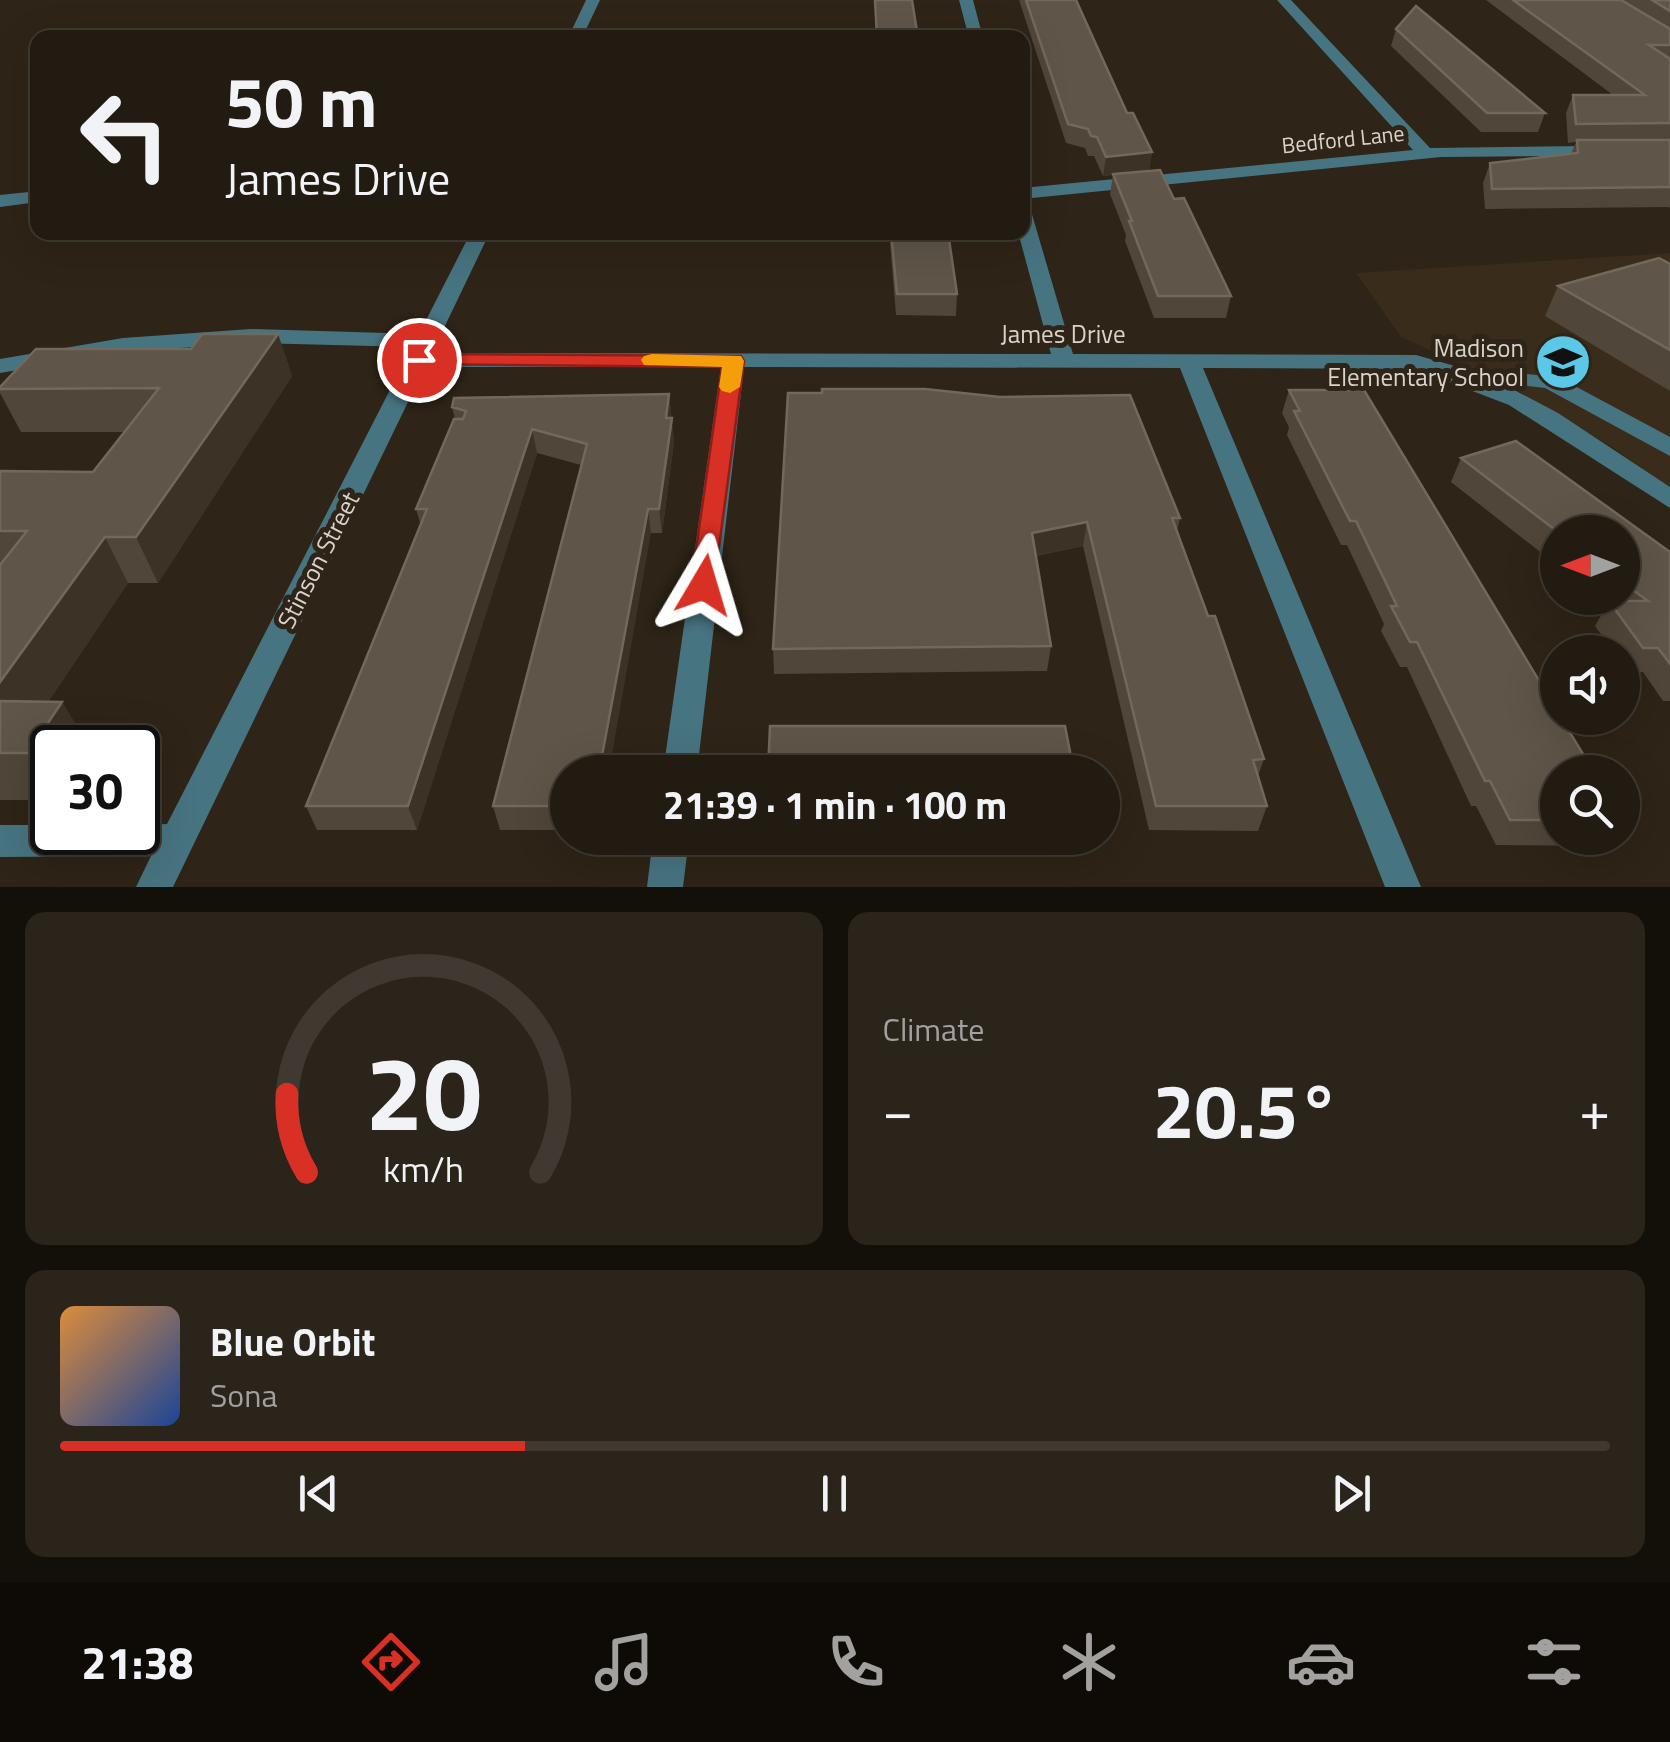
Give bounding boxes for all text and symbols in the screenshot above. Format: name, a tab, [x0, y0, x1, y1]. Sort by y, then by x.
text: 50 m	[225, 48, 378, 154]
icon: left	[60, 70, 190, 200]
street label: Bedford Lane	[1280, 116, 1406, 162]
text: James Drive	[225, 144, 450, 212]
street label: James Drive	[1000, 315, 1126, 353]
pin	[377, 318, 462, 403]
place label: Madison Elementary School	[1327, 329, 1524, 396]
school or university icon: Madison Elementary School	[1533, 332, 1593, 392]
icon: arrive	[392, 333, 447, 388]
street label: Stinson Street	[267, 485, 369, 635]
north arrow	[1540, 515, 1640, 615]
map controls	[1540, 515, 1640, 855]
position arrow	[652, 533, 756, 637]
button: sound	[1540, 635, 1640, 735]
speed limit sign: 30	[30, 725, 160, 855]
button: search	[1540, 755, 1640, 855]
text: 21:39 · 1 min · 100 m	[663, 776, 1007, 834]
text: Climate	[883, 1005, 984, 1053]
text: 20	[366, 1012, 482, 1170]
text: 20.5°	[1153, 1053, 1340, 1167]
text: −	[883, 1068, 913, 1151]
text: +	[1579, 1068, 1610, 1151]
text: km/h	[383, 1141, 464, 1196]
text: Blue Orbit	[210, 1313, 375, 1371]
text: Sona	[210, 1371, 277, 1419]
icon: previous	[291, 1466, 346, 1521]
icon: pause	[807, 1466, 862, 1521]
icon: next	[1324, 1466, 1379, 1521]
icon: directions	[356, 1627, 426, 1697]
icon: music	[589, 1627, 659, 1697]
icon: phone	[821, 1627, 891, 1697]
icon: climate	[1054, 1627, 1124, 1697]
icon: car	[1286, 1627, 1356, 1697]
icon: filters	[1519, 1627, 1589, 1697]
text: 21:38	[81, 1628, 194, 1696]

